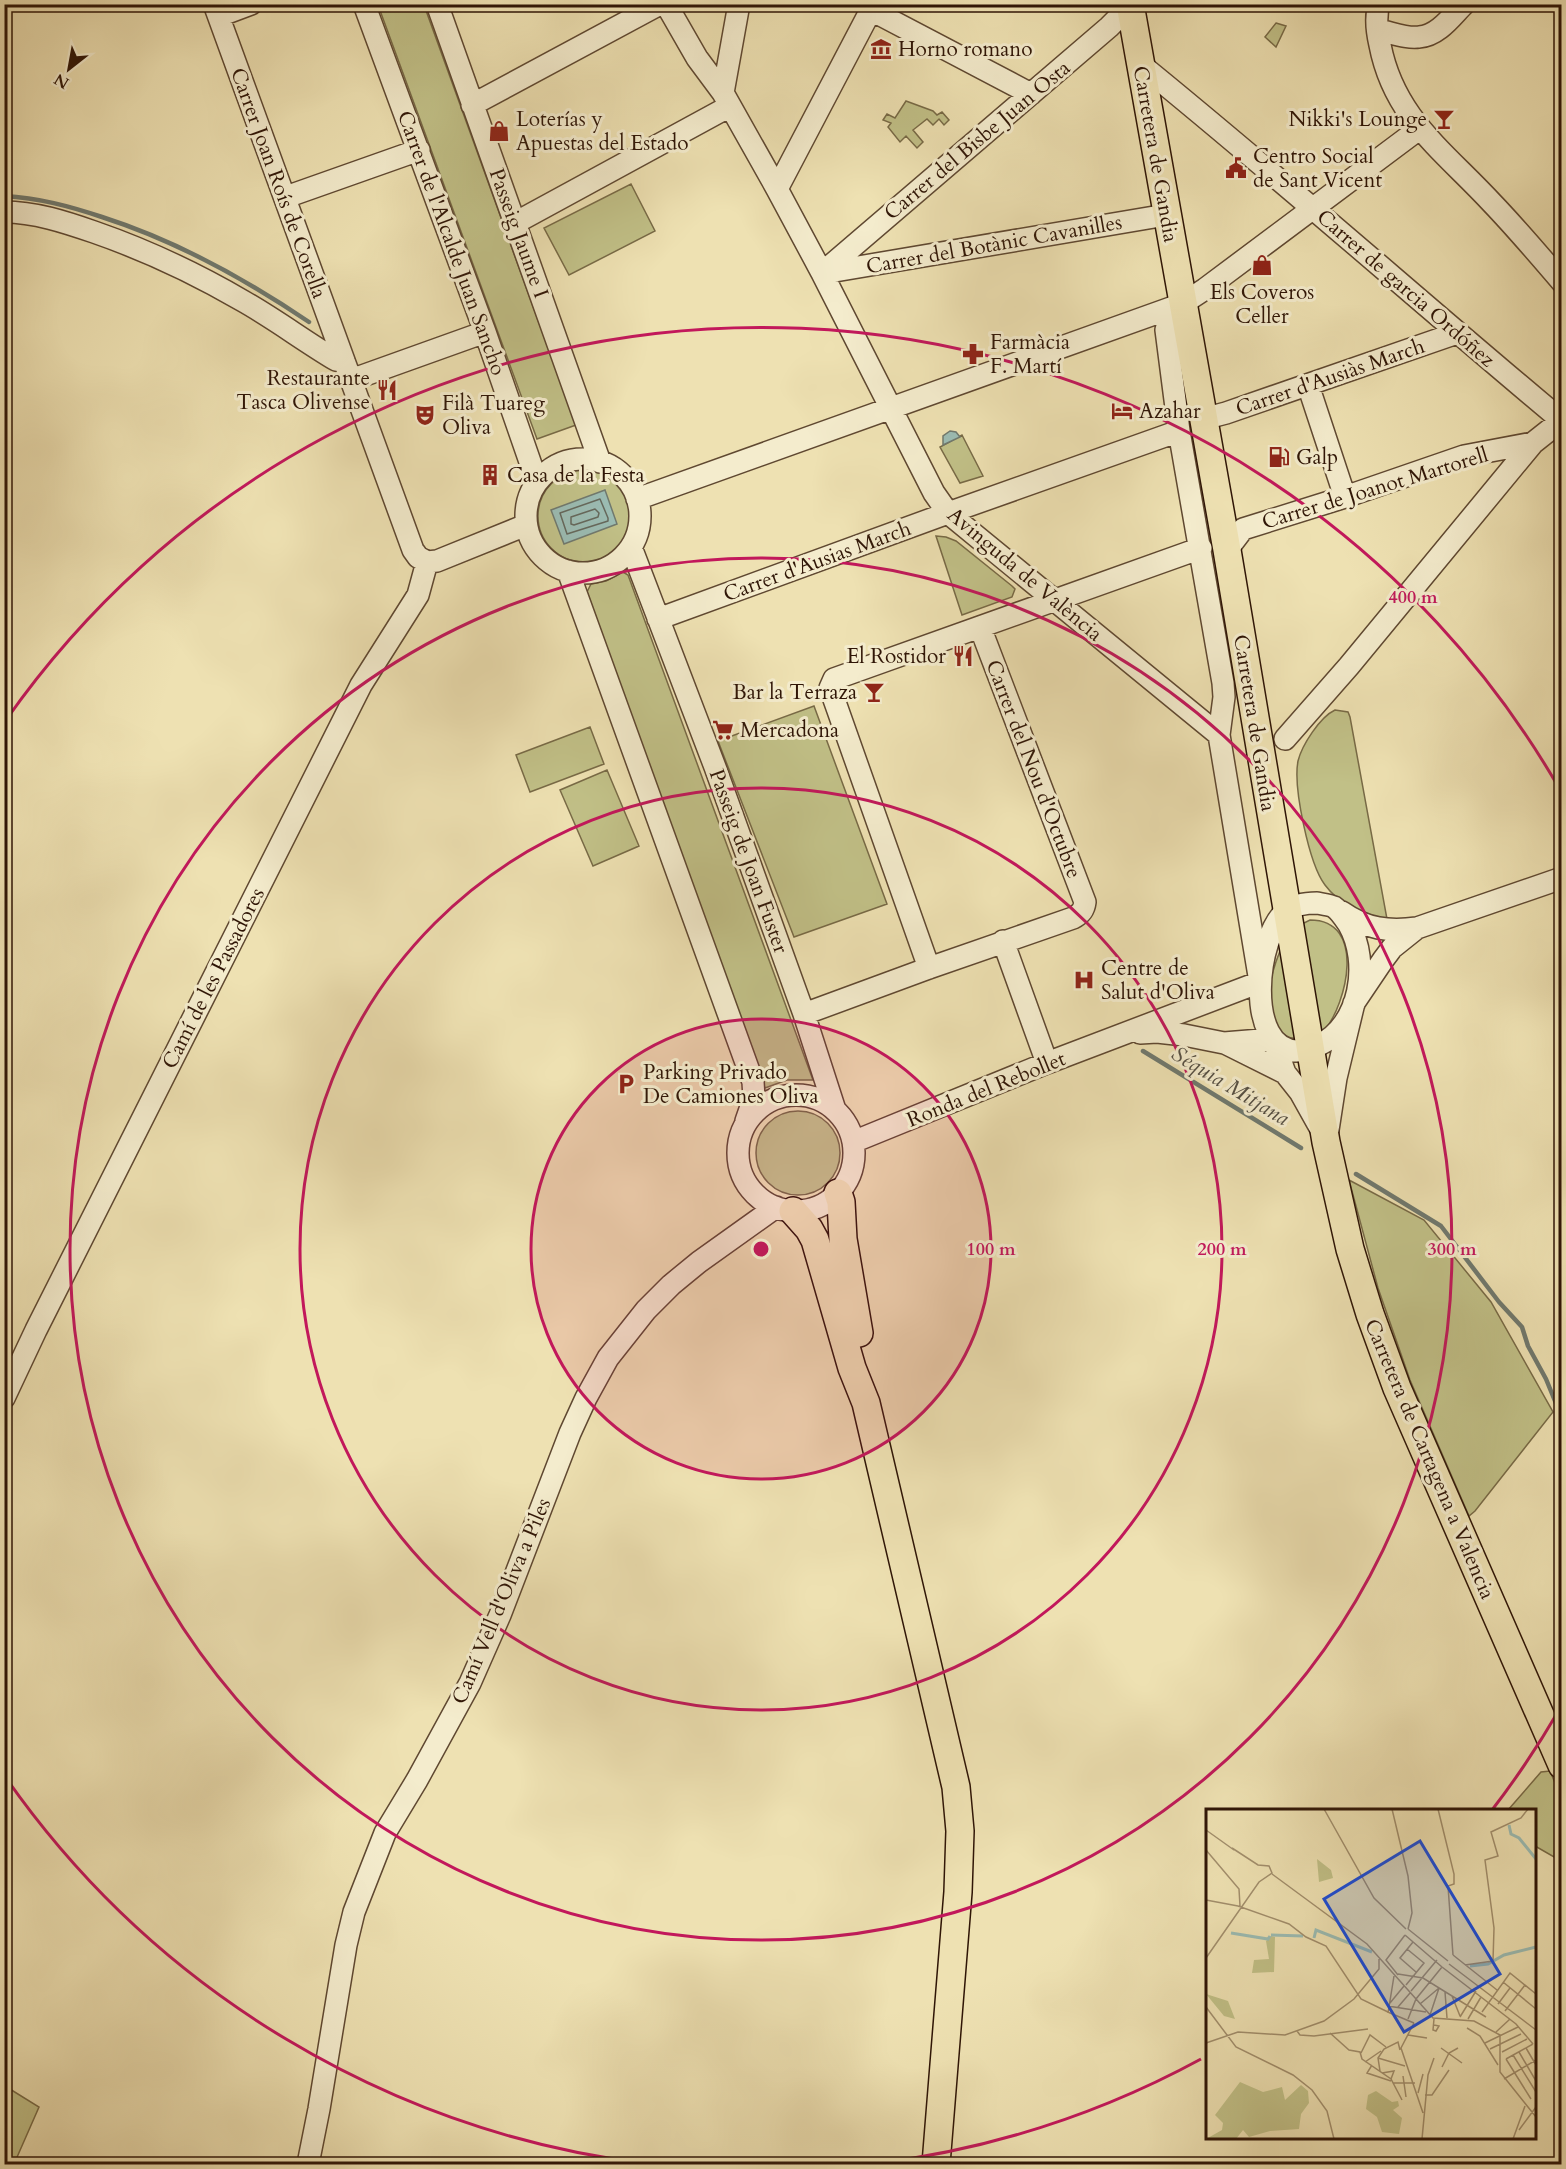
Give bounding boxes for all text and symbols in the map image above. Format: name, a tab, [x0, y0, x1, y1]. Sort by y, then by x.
place label: Horno romano	[898, 35, 1033, 64]
museum icon: Horno romano	[869, 37, 893, 61]
north arrow	[39, 39, 99, 99]
street label: Carrer del Bisbe Juan Osta	[878, 54, 1077, 227]
street label: Carrer Joan Roís de Corella	[223, 64, 334, 303]
street label: Carretera de Gandia	[1126, 64, 1185, 245]
text: N	[50, 68, 73, 94]
place label: Loterías y Apuestas del Estado	[516, 105, 689, 158]
place label: Nikki's Lounge	[1289, 105, 1427, 134]
street label: Carrer de l'Alcalde Juan Sancho	[390, 107, 513, 380]
bar icon: Nikki's Lounge	[1432, 107, 1456, 131]
shop icon: Loterías y Apuestas del Estado	[487, 119, 511, 143]
place label: Centro Social de Sant Vicent	[1253, 142, 1383, 195]
public building icon: Centro Social de Sant Vicent	[1224, 156, 1248, 180]
street label: Passeig Jaume I	[482, 164, 555, 302]
street label: Carrer de garcia Ordóñez	[1310, 203, 1502, 374]
street label: Carrer del Botànic Cavanilles	[864, 208, 1124, 281]
shop icon: Els Coveros Celler	[1250, 253, 1274, 277]
place label: Els Coveros Celler	[1210, 278, 1314, 331]
place label: Farmàcia F. Martí	[990, 328, 1070, 381]
street label: Carrer d'Ausiàs March	[1232, 331, 1429, 423]
pharmacy icon: Farmàcia F. Martí	[961, 342, 985, 366]
place label: Restaurante Tasca Olivense	[236, 364, 370, 417]
restaurant icon: Restaurante Tasca Olivense	[375, 378, 399, 402]
place label: Filà Tuareg Oliva	[442, 389, 545, 442]
place label: Azahar	[1139, 397, 1201, 426]
hotel icon: Azahar	[1110, 399, 1134, 423]
theatre icon: Filà Tuareg Oliva	[413, 403, 437, 427]
street label: Carrer de Joanot Martorell	[1258, 440, 1492, 537]
place label: Galp	[1296, 443, 1338, 472]
fuel station icon: Galp	[1267, 445, 1291, 469]
place label: Casa de la Festa	[507, 461, 645, 490]
building icon: Casa de la Festa	[478, 463, 502, 487]
street label: Avinguda de València	[941, 501, 1109, 648]
street label: Carrer d'Ausias March	[719, 514, 916, 609]
text: 400 m	[1388, 585, 1438, 610]
street label: Carretera de Gandia	[1226, 633, 1283, 814]
place label: El Rostidor	[846, 642, 946, 671]
restaurant icon: El Rostidor	[951, 644, 975, 668]
street label: Carrer del Nou d'Octubre	[978, 656, 1089, 883]
place label: Bar la Terraza	[733, 678, 857, 707]
bar icon: Bar la Terraza	[862, 680, 886, 704]
place label: Mercadona	[740, 716, 839, 745]
supermarket icon: Mercadona	[711, 718, 735, 742]
street label: Passeig de Joan Fuster	[702, 765, 795, 958]
street label: Camí de les Passadores	[155, 883, 272, 1074]
place label: Centre de Salut d'Oliva	[1101, 954, 1215, 1007]
hospital icon: Centre de Salut d'Oliva	[1072, 968, 1096, 992]
water label: Séquia Mitjana	[1166, 1039, 1295, 1133]
street label: Ronda del Rebollet	[902, 1044, 1070, 1135]
place label: Parking Privado De Camiones Oliva	[643, 1058, 819, 1111]
parking icon: Parking Privado De Camiones Oliva	[614, 1072, 638, 1096]
text: 100 m	[966, 1237, 1016, 1262]
text: 200 m	[1197, 1237, 1247, 1262]
text: 300 m	[1427, 1237, 1477, 1262]
centre of rings	[751, 1239, 771, 1259]
street label: Carretera de Cartagena a Valencia	[1357, 1315, 1502, 1604]
street label: Camí Vell d'Oliva a Piles	[445, 1494, 558, 1709]
inset map	[1206, 1809, 1536, 2139]

